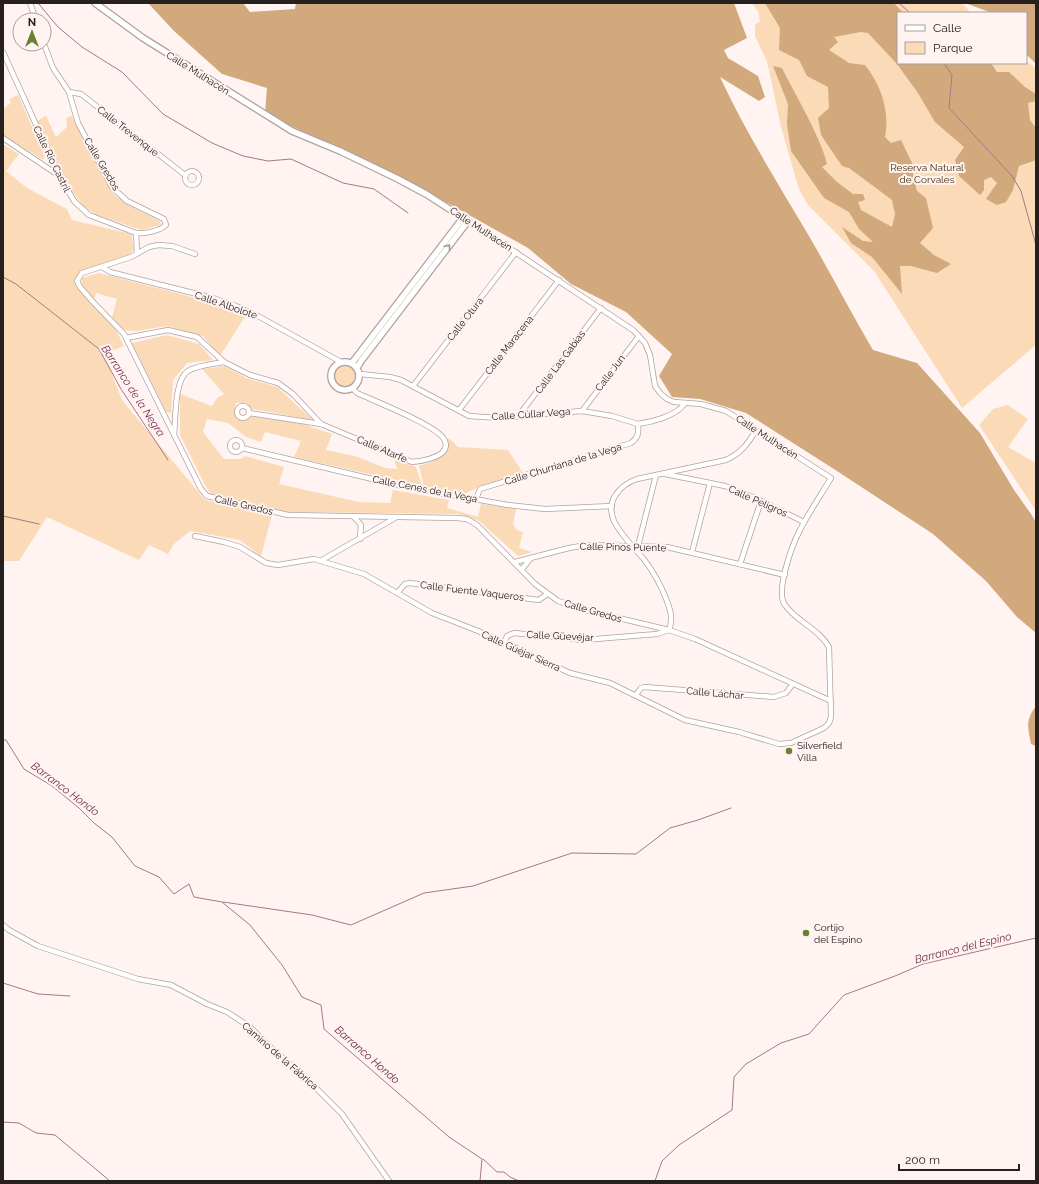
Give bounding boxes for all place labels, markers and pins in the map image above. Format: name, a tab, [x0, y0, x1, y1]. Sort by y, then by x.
place label: Silverfield Villa	[797, 740, 842, 763]
marker: Silverfield Villa	[784, 746, 794, 756]
place label: Cortijo del Espino	[814, 922, 862, 945]
marker: Cortijo del Espino	[801, 928, 811, 938]

